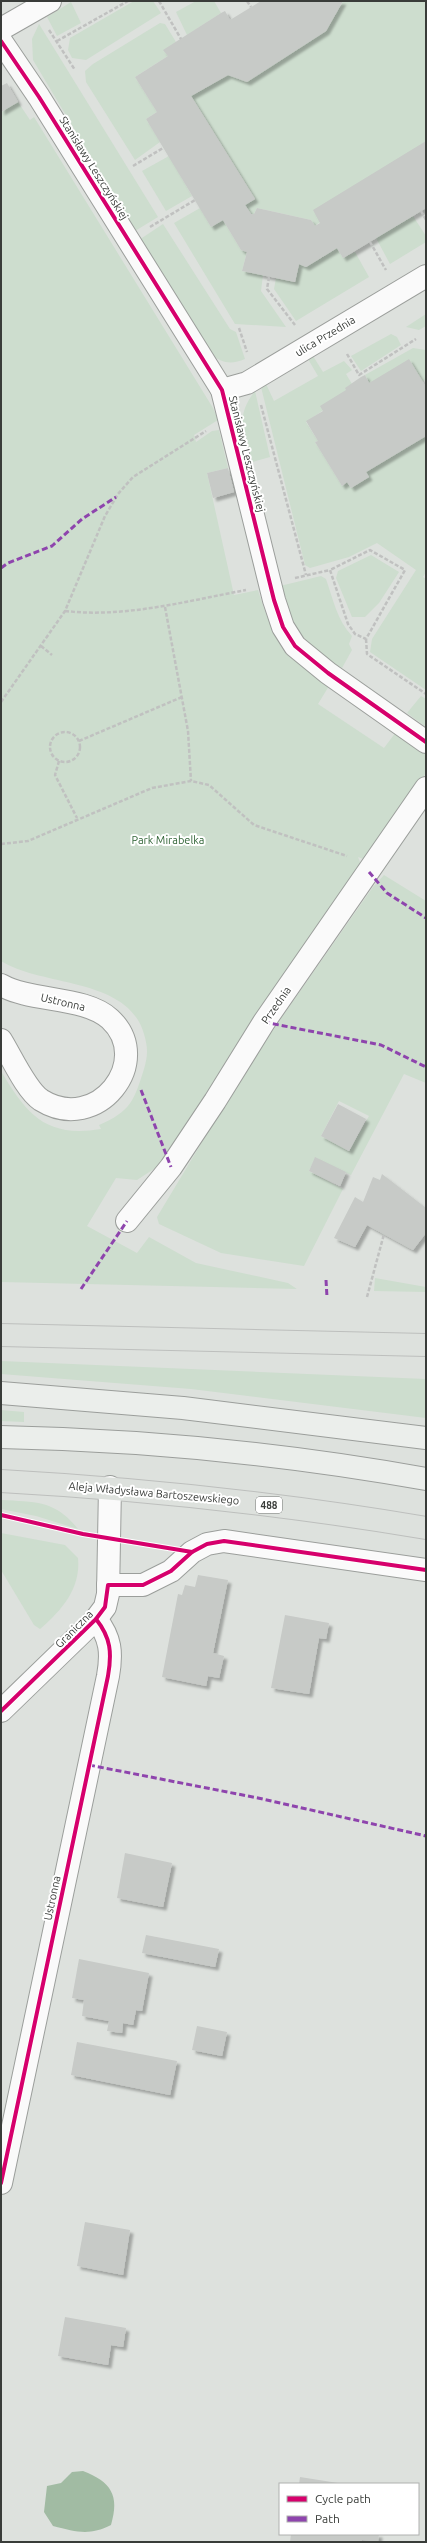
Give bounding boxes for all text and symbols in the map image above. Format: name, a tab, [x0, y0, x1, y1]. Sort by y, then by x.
street label: Stanisławy Leszczyńskiej	[57, 114, 131, 222]
street label: ulica Przednia	[293, 313, 357, 359]
street label: Stanisławy Leszczyńskiej	[227, 395, 267, 513]
park label: Park Mirabelka	[131, 834, 205, 846]
street label: Przednia	[259, 984, 293, 1026]
street label: Ustronna	[40, 991, 86, 1013]
street label: Aleja Władysława Bartoszewskiego	[68, 1480, 240, 1506]
road number: 488	[256, 1497, 282, 1513]
street label: Graniczna	[53, 1608, 95, 1650]
street label: Ustronna	[41, 1875, 63, 1921]
legend	[279, 2483, 419, 2535]
text: Cycle path	[315, 2492, 371, 2505]
text: Path	[315, 2512, 340, 2525]

